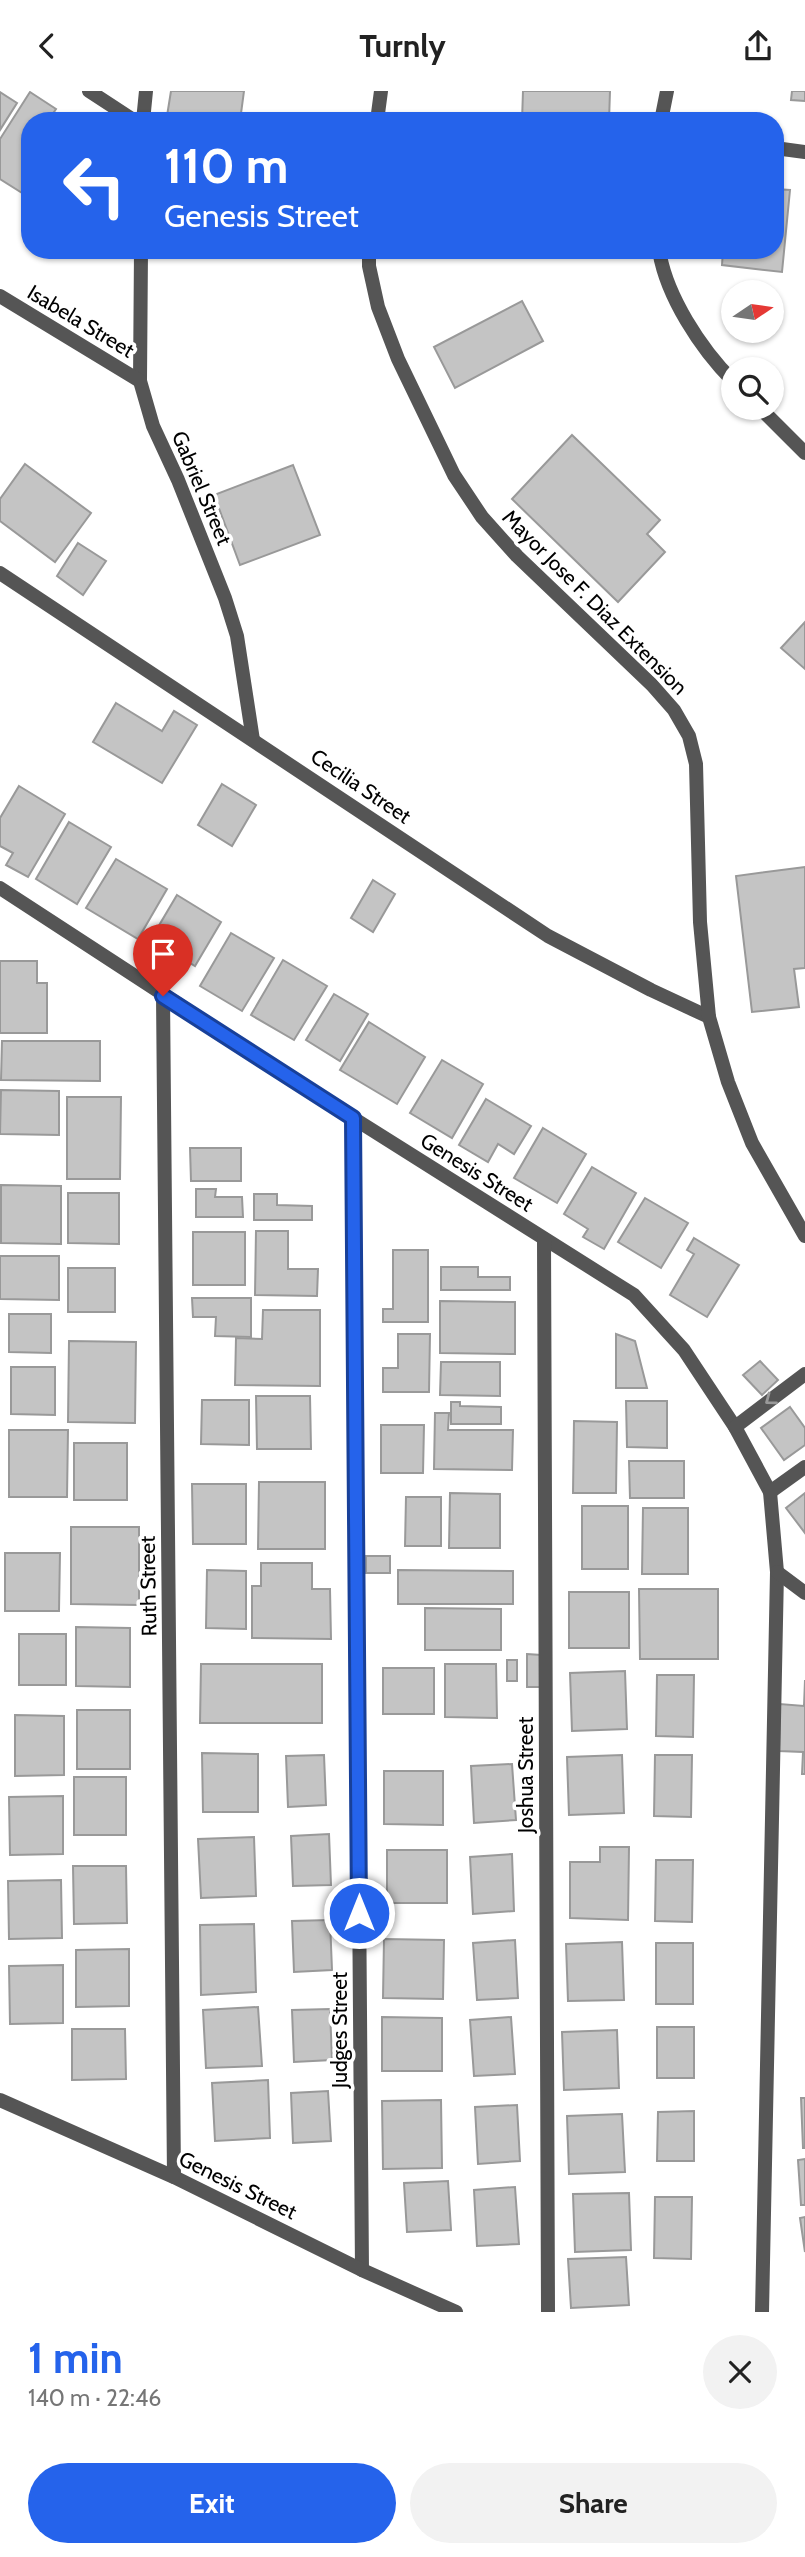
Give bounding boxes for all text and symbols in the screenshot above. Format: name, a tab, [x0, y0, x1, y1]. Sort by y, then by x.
text: Turnly	[359, 26, 446, 65]
icon: back	[28, 27, 66, 65]
icon: share	[739, 27, 777, 65]
text: 110 m	[164, 136, 288, 195]
icon: left	[49, 140, 140, 231]
text: Genesis Street	[164, 196, 359, 235]
street label: Isabela Street	[23, 279, 139, 363]
north arrow	[721, 280, 784, 343]
map controls	[721, 280, 784, 420]
button: search	[721, 357, 784, 420]
street label: Gabriel Street	[167, 427, 237, 549]
street label: Mayor Jose F. Diaz Extension	[497, 504, 693, 700]
street label: Cecilia Street	[306, 743, 416, 829]
pin	[133, 924, 193, 996]
icon: arrive	[144, 935, 182, 973]
street label: Genesis Street	[416, 1128, 538, 1216]
one-way arrow	[765, 1392, 778, 1405]
street label: Ruth Street	[135, 1536, 161, 1636]
street label: Joshua Street	[513, 1717, 538, 1834]
position arrow	[322, 1876, 396, 1950]
street label: Judges Street	[327, 1972, 352, 2089]
street label: Genesis Street	[175, 2146, 301, 2224]
text: 1 min	[28, 2332, 123, 2384]
button: close	[703, 2335, 777, 2409]
text: 140 m · 22:46	[28, 2384, 161, 2412]
button: Exit	[28, 2463, 396, 2543]
button: Share	[410, 2463, 777, 2543]

